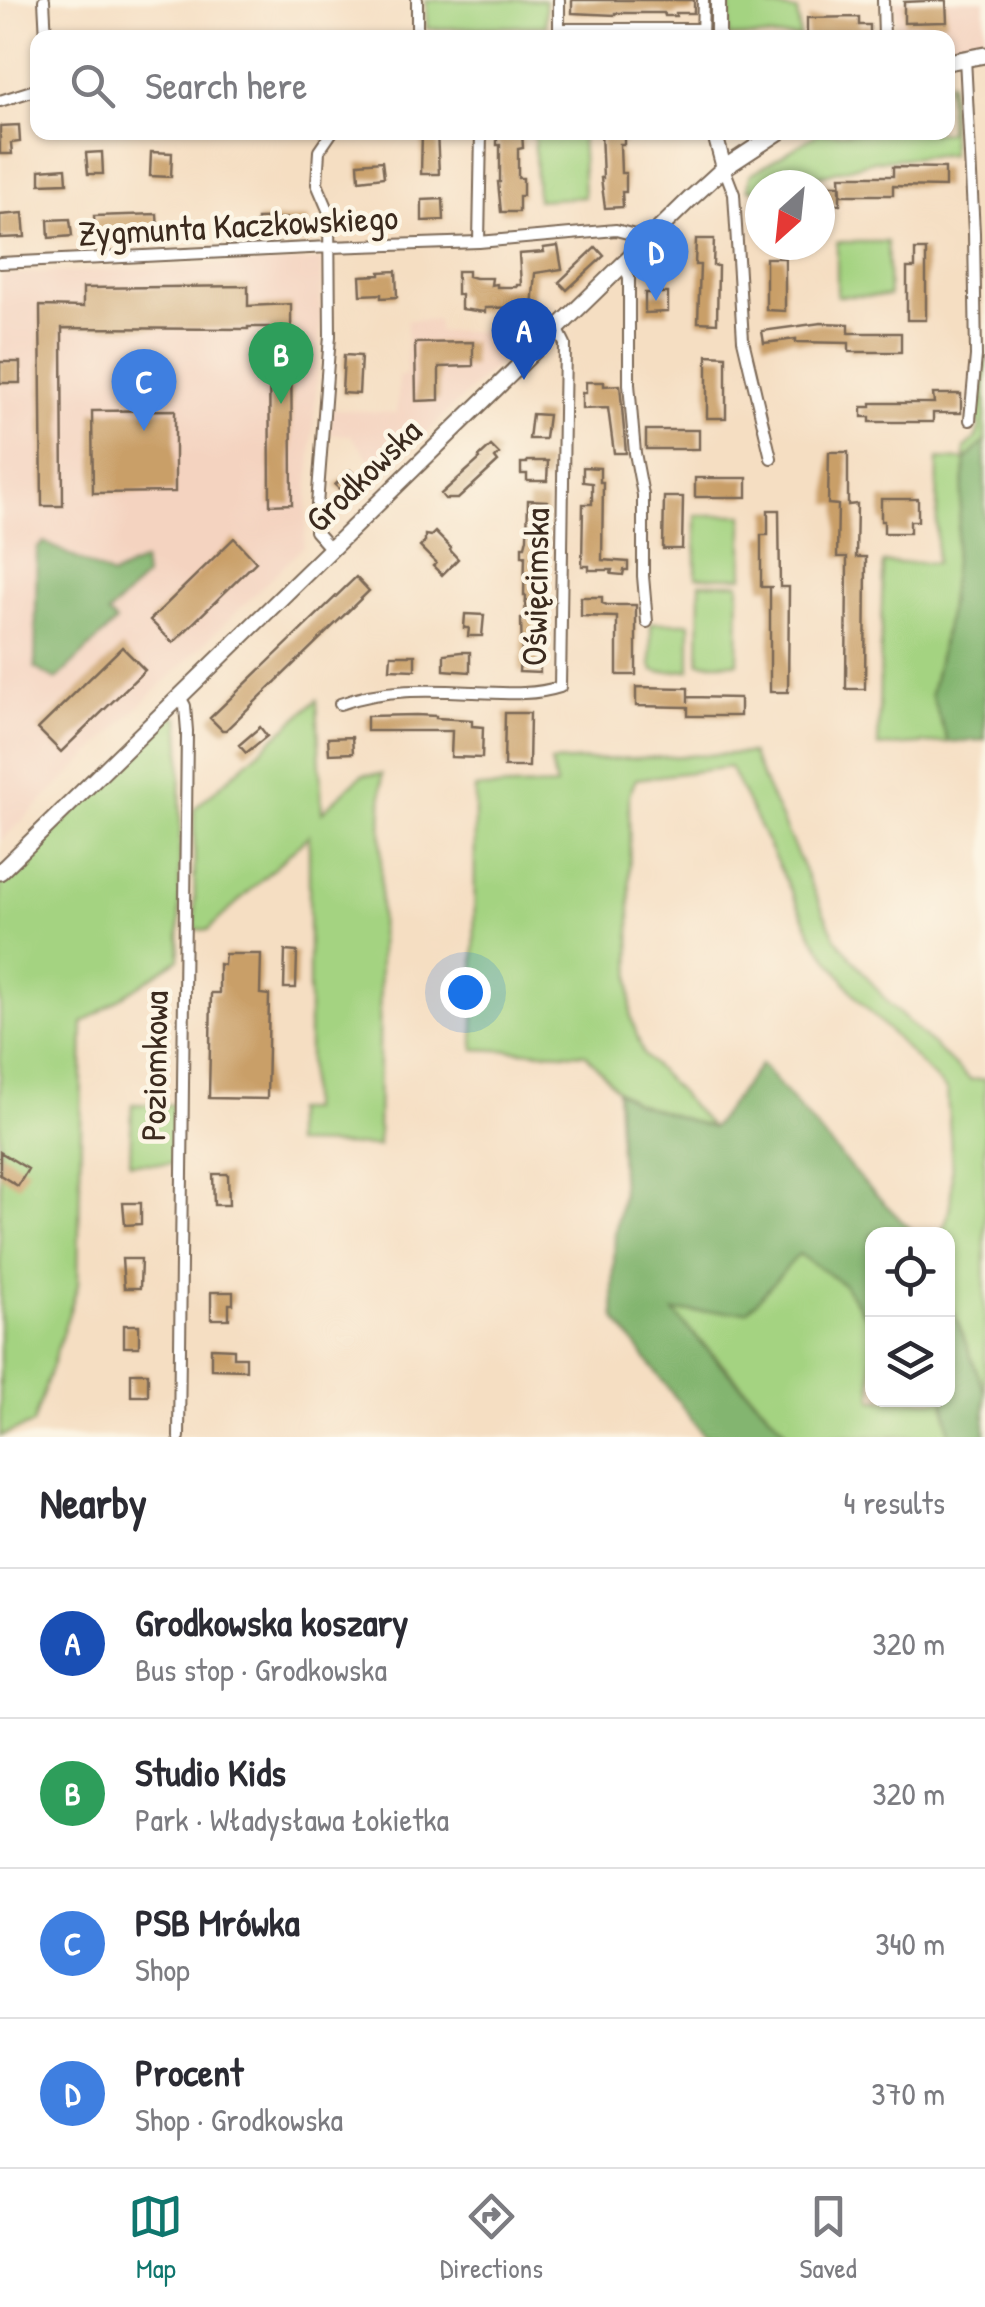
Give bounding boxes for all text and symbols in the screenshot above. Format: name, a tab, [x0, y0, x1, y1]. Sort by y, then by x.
search box	[30, 30, 955, 140]
icon: search	[65, 58, 120, 113]
text: Search here	[145, 59, 307, 111]
north arrow	[745, 170, 835, 260]
street label: Zygmunta Kaczkowskiego	[77, 193, 399, 257]
pin: D	[624, 218, 688, 301]
pin: A	[492, 298, 556, 380]
pin: B	[248, 322, 314, 404]
pin: C	[112, 348, 176, 431]
street label: Grodkowska	[295, 408, 432, 542]
street label: Oświęcimska	[510, 507, 560, 666]
your location	[440, 967, 491, 1018]
street label: Poziomkowa	[129, 990, 179, 1142]
map controls	[865, 1227, 955, 1407]
button: locate	[865, 1227, 955, 1317]
button: layers	[865, 1317, 955, 1407]
text: Nearby	[40, 1474, 147, 1531]
text: 4 results	[844, 1481, 945, 1524]
text: Grodkowska koszary	[135, 1596, 408, 1648]
text: A	[65, 1622, 80, 1665]
text: 320 m	[872, 1622, 945, 1665]
text: Bus stop · Grodkowska	[135, 1648, 387, 1691]
text: Studio Kids	[135, 1746, 286, 1798]
text: B	[64, 1772, 81, 1815]
text: 320 m	[872, 1772, 945, 1815]
text: Park · Władysława Łokietka	[135, 1798, 449, 1841]
text: PSB Mrówka	[135, 1896, 300, 1948]
text: C	[64, 1922, 81, 1965]
text: 340 m	[875, 1922, 945, 1965]
text: Shop	[135, 1948, 190, 1991]
text: Procent	[135, 2046, 243, 2098]
text: D	[65, 2072, 80, 2115]
text: 370 m	[871, 2072, 945, 2115]
text: Shop · Grodkowska	[135, 2098, 343, 2141]
tab: Map	[128, 2189, 183, 2287]
tab: Directions	[440, 2189, 543, 2287]
tab: Saved	[800, 2189, 857, 2287]

